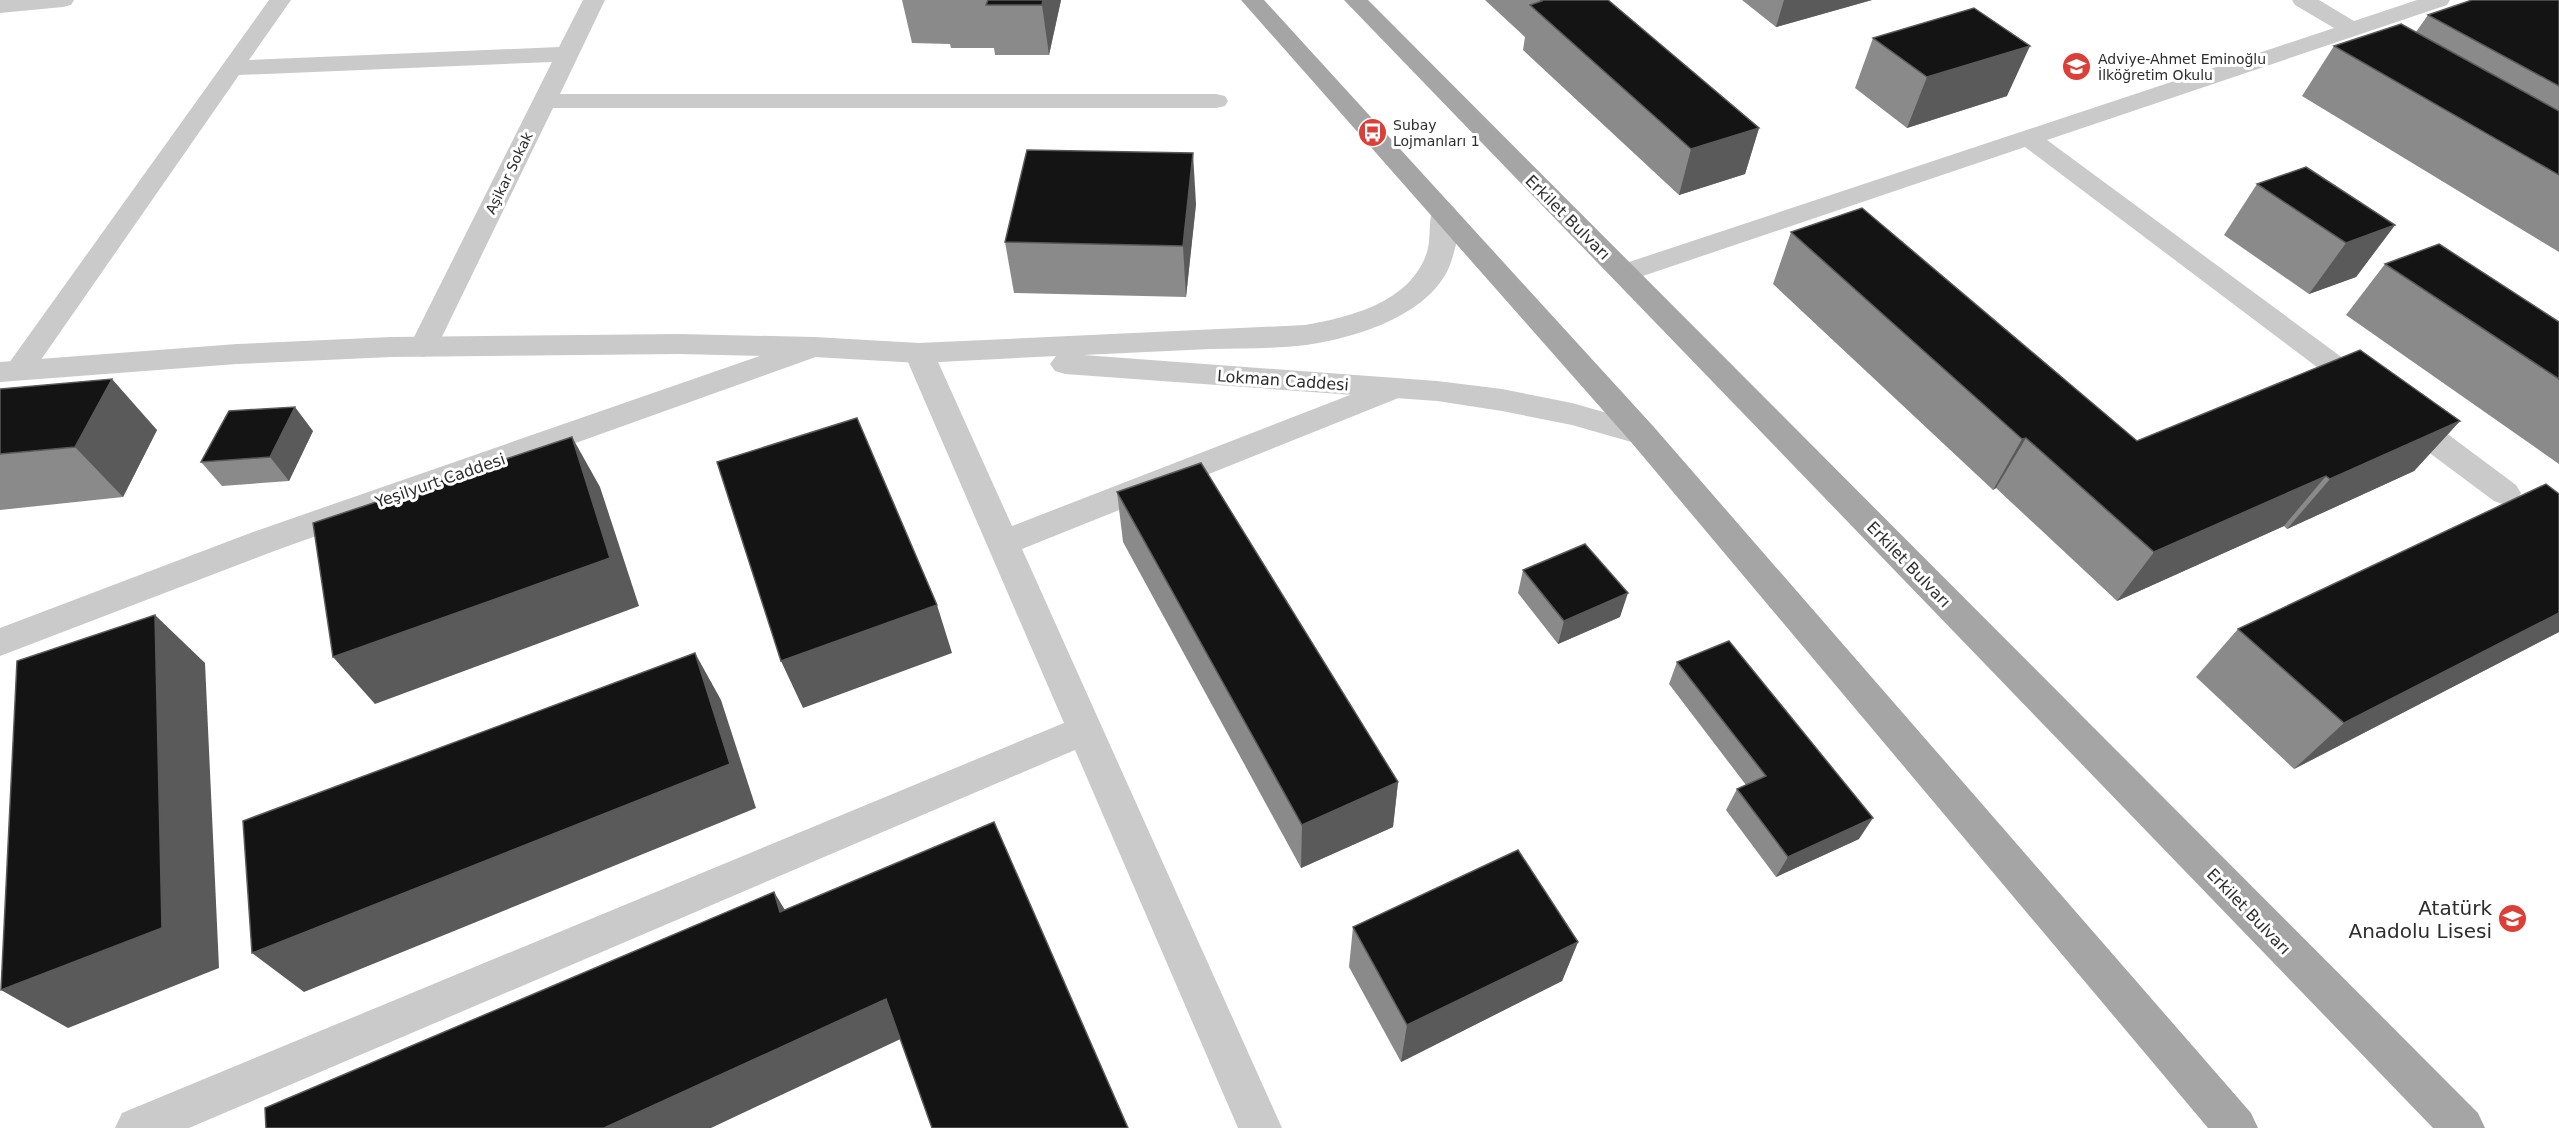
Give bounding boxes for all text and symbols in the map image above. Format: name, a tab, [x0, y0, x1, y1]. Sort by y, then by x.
school or university icon: Adviye-Ahmet Eminoğlu İlköğretim Okulu	[2061, 51, 2093, 83]
place label: Adviye-Ahmet Eminoğlu İlköğretim Okulu	[2098, 51, 2266, 83]
bus stop icon: Subay Lojmanları 1	[1356, 117, 1388, 149]
place label: Subay Lojmanları 1	[1393, 117, 1480, 149]
street label: Aşikar Sokak	[482, 129, 536, 217]
street label: Erkilet Bulvarı	[1521, 171, 1614, 264]
street label: Lokman Caddesi	[1216, 366, 1350, 395]
street label: Yeşilyurt Caddesi	[372, 449, 508, 512]
street label: Erkilet Bulvarı	[1863, 517, 1954, 611]
street label: Erkilet Bulvarı	[2203, 864, 2294, 958]
place label: Atatürk Anadolu Lisesi	[2348, 896, 2492, 943]
school or university icon: Atatürk Anadolu Lisesi	[2497, 903, 2529, 935]

